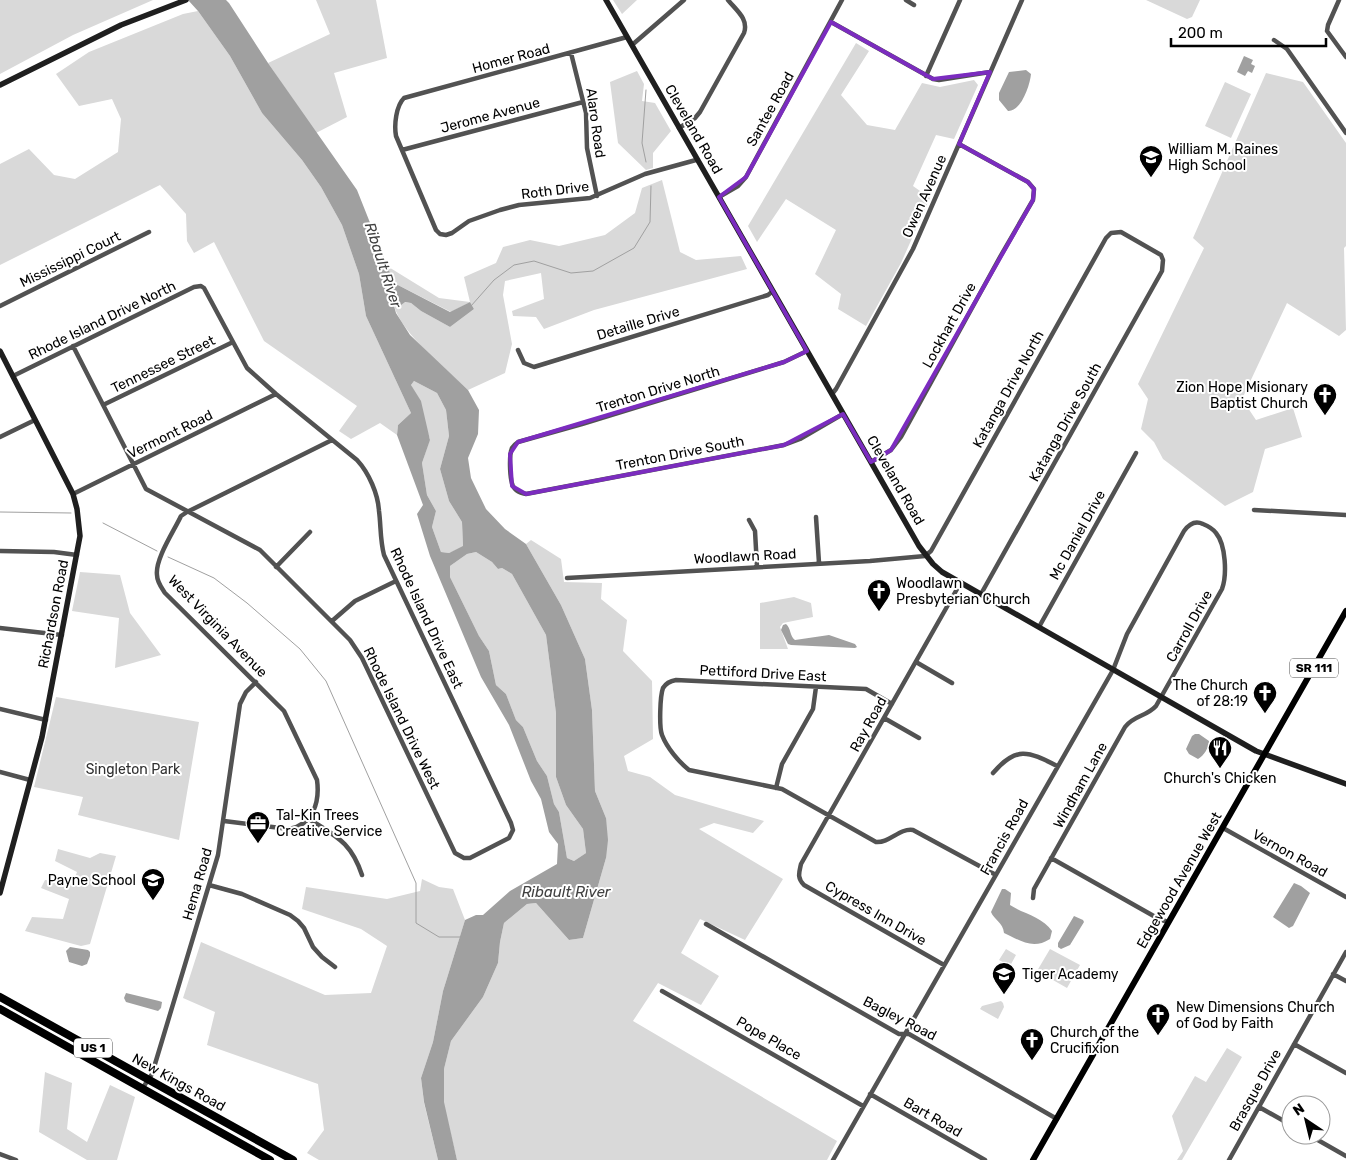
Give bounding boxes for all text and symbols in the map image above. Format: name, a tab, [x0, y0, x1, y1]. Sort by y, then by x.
scale bar	[1171, 15, 1326, 47]
text: 200 m	[1178, 24, 1223, 42]
street label: Homer Road	[470, 40, 552, 77]
street label: Santee Road	[743, 69, 798, 149]
street label: Cleveland Road	[661, 82, 726, 177]
street label: Alaro Road	[582, 87, 609, 159]
street label: Jerome Avenue	[439, 94, 542, 137]
place label: William M. Raines High School	[1168, 141, 1278, 174]
school or university icon: William M. Raines High School	[1138, 144, 1164, 178]
street label: Owen Avenue	[899, 152, 950, 240]
street label: Roth Drive	[520, 178, 590, 203]
water label: Ribault River	[361, 220, 406, 311]
street label: Mississippi Court	[17, 227, 124, 291]
street label: Rhode Island Drive North	[26, 277, 179, 364]
street label: Lockhart Drive	[919, 279, 980, 371]
street label: Detaille Drive	[595, 303, 682, 344]
street label: Katanga Drive North	[969, 328, 1048, 451]
street label: Tennessee Street	[109, 332, 218, 397]
street label: Katanga Drive South	[1026, 360, 1105, 485]
street label: Trenton Drive North	[594, 363, 722, 416]
place label: Zion Hope Misionary Baptist Church	[1176, 379, 1308, 412]
church icon: Zion Hope Misionary Baptist Church	[1312, 382, 1338, 416]
street label: Vermont Road	[125, 407, 216, 462]
street label: Trenton Drive South	[615, 433, 746, 474]
street label: Cleveland Road	[863, 433, 928, 528]
street label: Mc Daniel Drive	[1046, 487, 1109, 583]
street label: Rhode Island Drive East	[386, 545, 467, 692]
street label: Woodlawn Road	[693, 545, 797, 568]
street label: Richardson Road	[35, 558, 72, 670]
street label: West Virginia Avenue	[164, 572, 271, 681]
place label: Woodlawn Presbyterian Church	[896, 575, 1030, 608]
church icon: Woodlawn Presbyterian Church	[866, 578, 892, 612]
street label: Carroll Drive	[1163, 587, 1216, 665]
street label: Rhode Island Drive West	[360, 644, 444, 792]
road number: SR 111	[1290, 658, 1338, 678]
street label: Pettiford Drive East	[699, 662, 827, 685]
place label: The Church of 28:19	[1173, 677, 1248, 710]
church icon: The Church of 28:19	[1252, 680, 1278, 714]
street label: Ray Road	[846, 694, 891, 755]
restaurant icon: Church's Chicken	[1207, 735, 1233, 769]
street label: Windham Lane	[1050, 739, 1111, 831]
park label: Singleton Park	[86, 761, 181, 778]
place label: Church's Chicken	[1164, 770, 1276, 787]
street label: Francis Road	[977, 796, 1032, 878]
place label: Tal-Kin Trees Creative Service	[276, 807, 382, 840]
street label: Edgewood Avenue West	[1133, 809, 1226, 952]
office icon: Tal-Kin Trees Creative Service	[245, 810, 271, 844]
street label: Vernon Road	[1249, 826, 1330, 881]
street label: Hema Road	[179, 846, 216, 922]
school or university icon: Payne School	[140, 867, 166, 901]
place label: Payne School	[48, 872, 136, 889]
street label: Cypress Inn Drive	[822, 878, 930, 949]
water label: Ribault River	[521, 883, 612, 901]
school or university icon: Tiger Academy	[991, 961, 1017, 995]
place label: Tiger Academy	[1022, 966, 1119, 983]
street label: Bagley Road	[860, 993, 939, 1044]
place label: New Dimensions Church of God by Faith	[1176, 999, 1335, 1032]
church icon: New Dimensions Church of God by Faith	[1145, 1002, 1171, 1036]
street label: Pope Place	[733, 1013, 804, 1064]
place label: Church of the Crucifixion	[1050, 1024, 1139, 1057]
church icon: Church of the Crucifixion	[1019, 1027, 1045, 1061]
road number: US 1	[74, 1038, 112, 1058]
street label: Brasque Drive	[1226, 1046, 1285, 1134]
street label: New Kings Road	[129, 1050, 228, 1115]
street label: Bart Road	[901, 1094, 965, 1141]
north arrow	[1281, 1095, 1331, 1145]
text: N	[1290, 1100, 1308, 1120]

